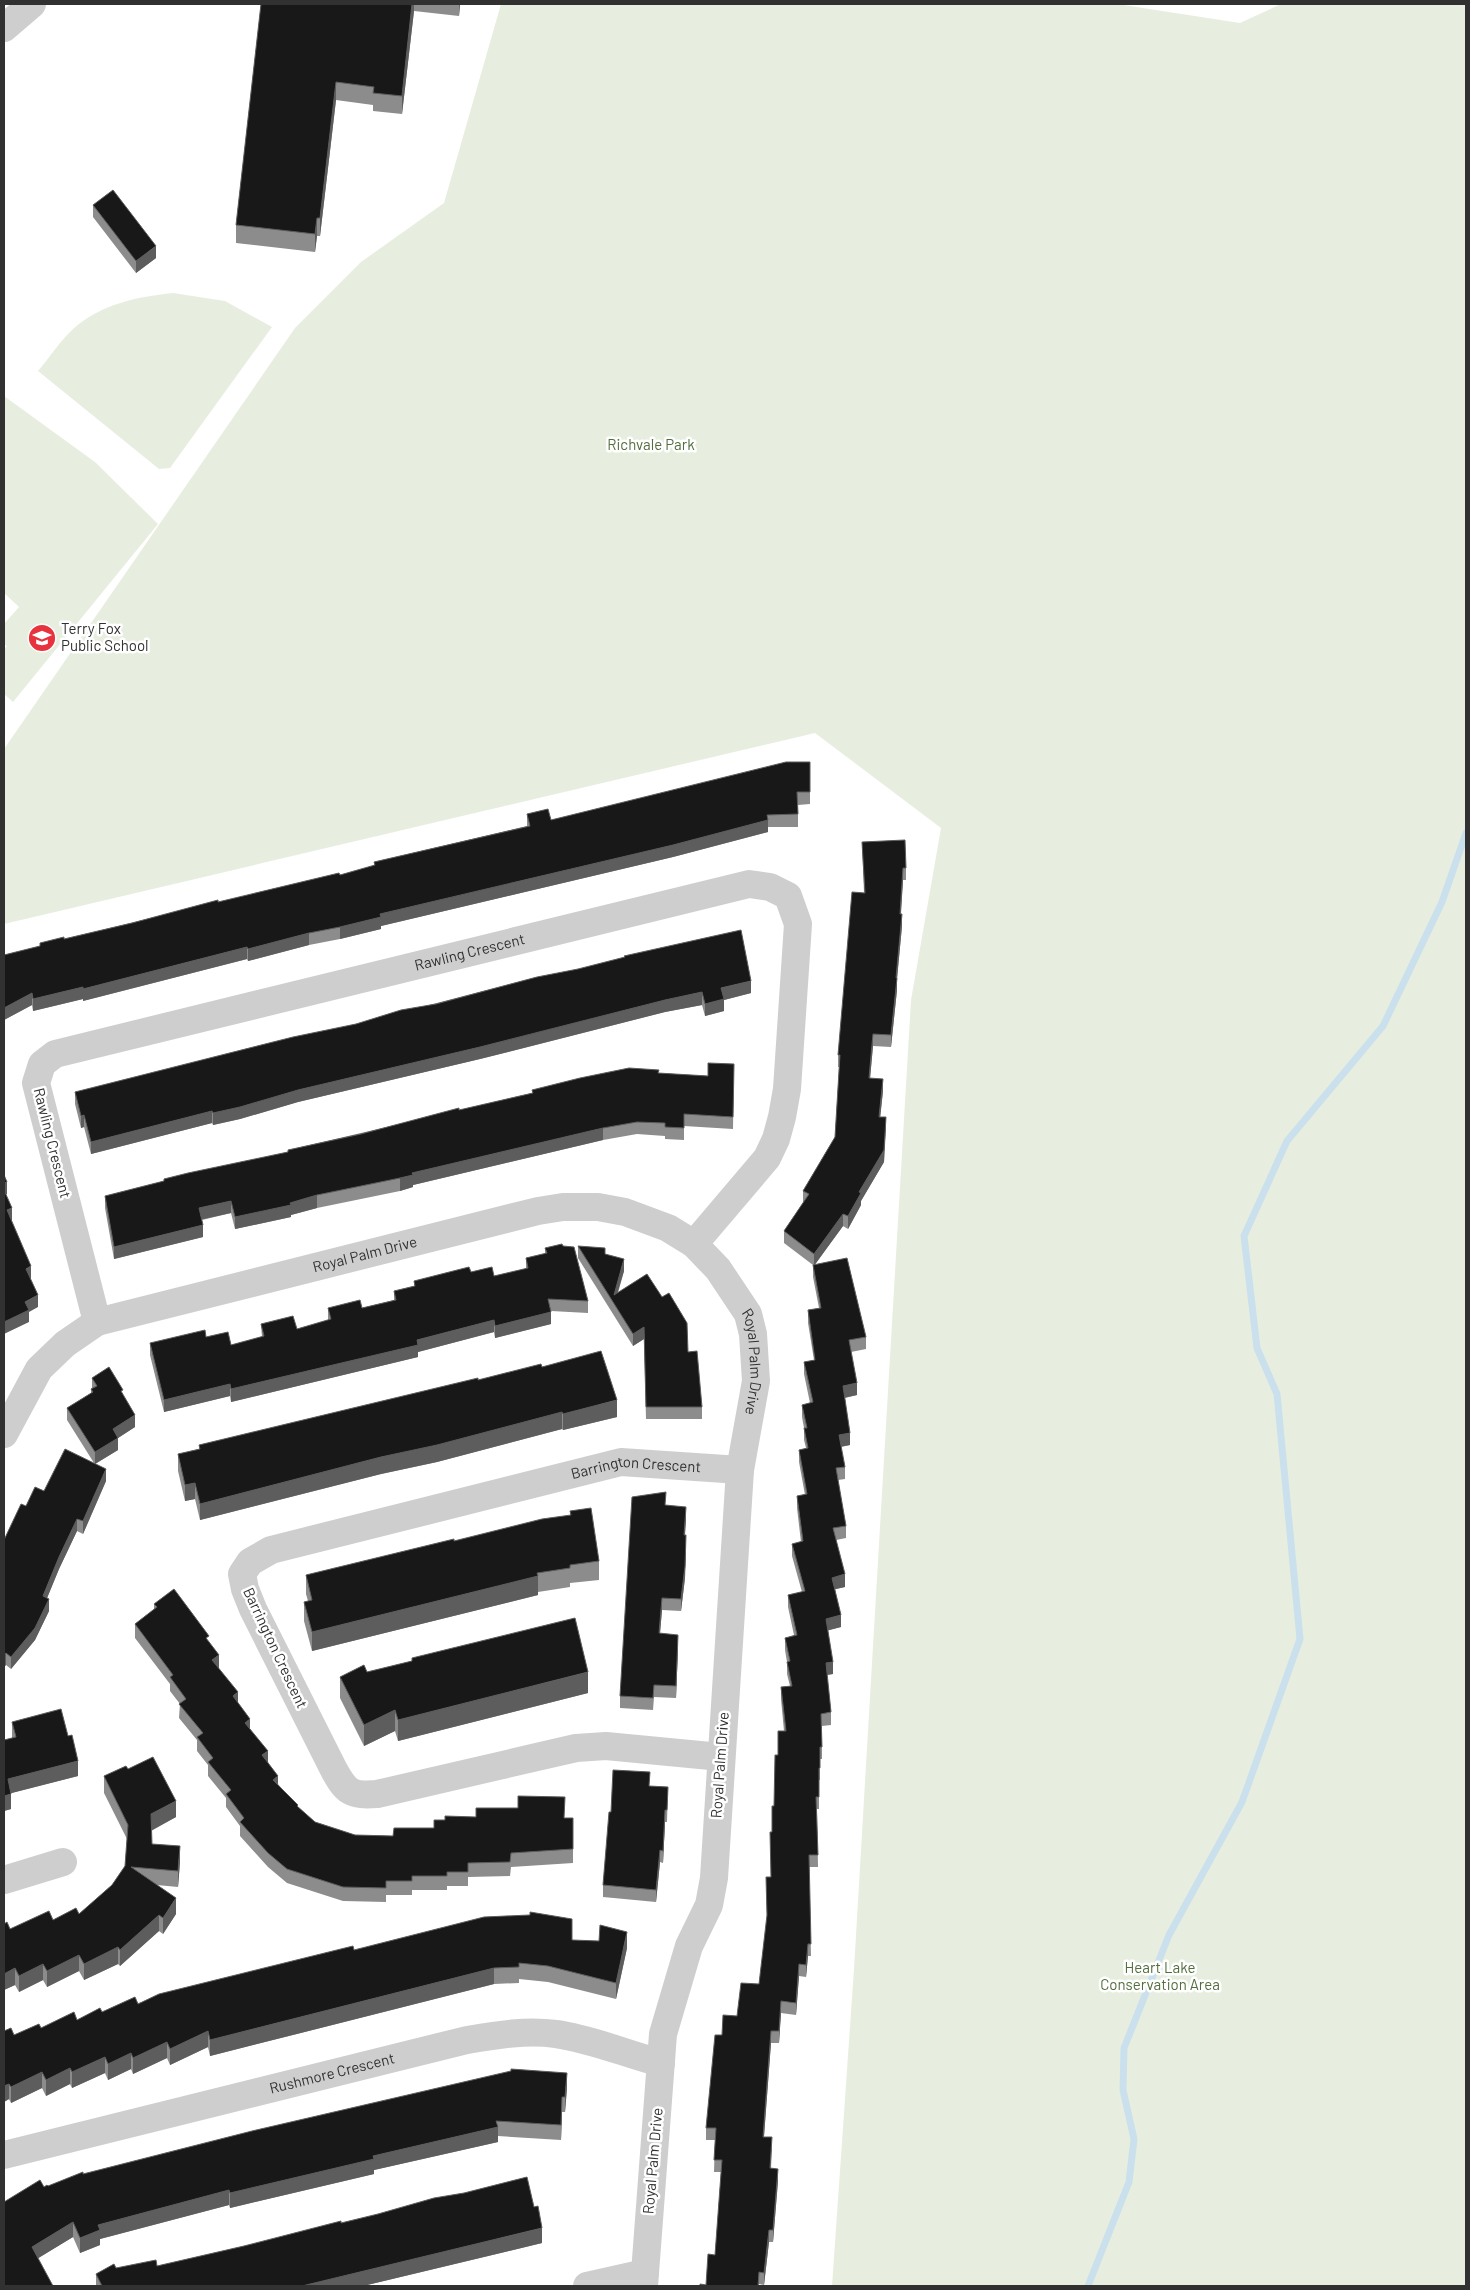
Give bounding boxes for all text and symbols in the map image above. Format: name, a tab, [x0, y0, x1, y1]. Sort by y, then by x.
park label: Richvale Park	[607, 435, 695, 453]
place label: Terry Fox Public School	[61, 619, 149, 654]
school or university icon: Terry Fox Public School	[27, 623, 57, 653]
street label: Rawling Crescent	[413, 929, 527, 974]
street label: Rawling Crescent	[31, 1086, 75, 1200]
street label: Royal Palm Drive	[311, 1232, 419, 1275]
street label: Royal Palm Drive	[739, 1304, 766, 1417]
street label: Barrington Crescent	[569, 1452, 702, 1482]
street label: Barrington Crescent	[240, 1584, 312, 1711]
street label: Royal Palm Drive	[706, 1711, 732, 1819]
park label: Heart Lake Conservation Area	[1100, 1958, 1220, 1993]
street label: Rushmore Crescent	[267, 2048, 396, 2097]
street label: Royal Palm Drive	[638, 2107, 666, 2215]

